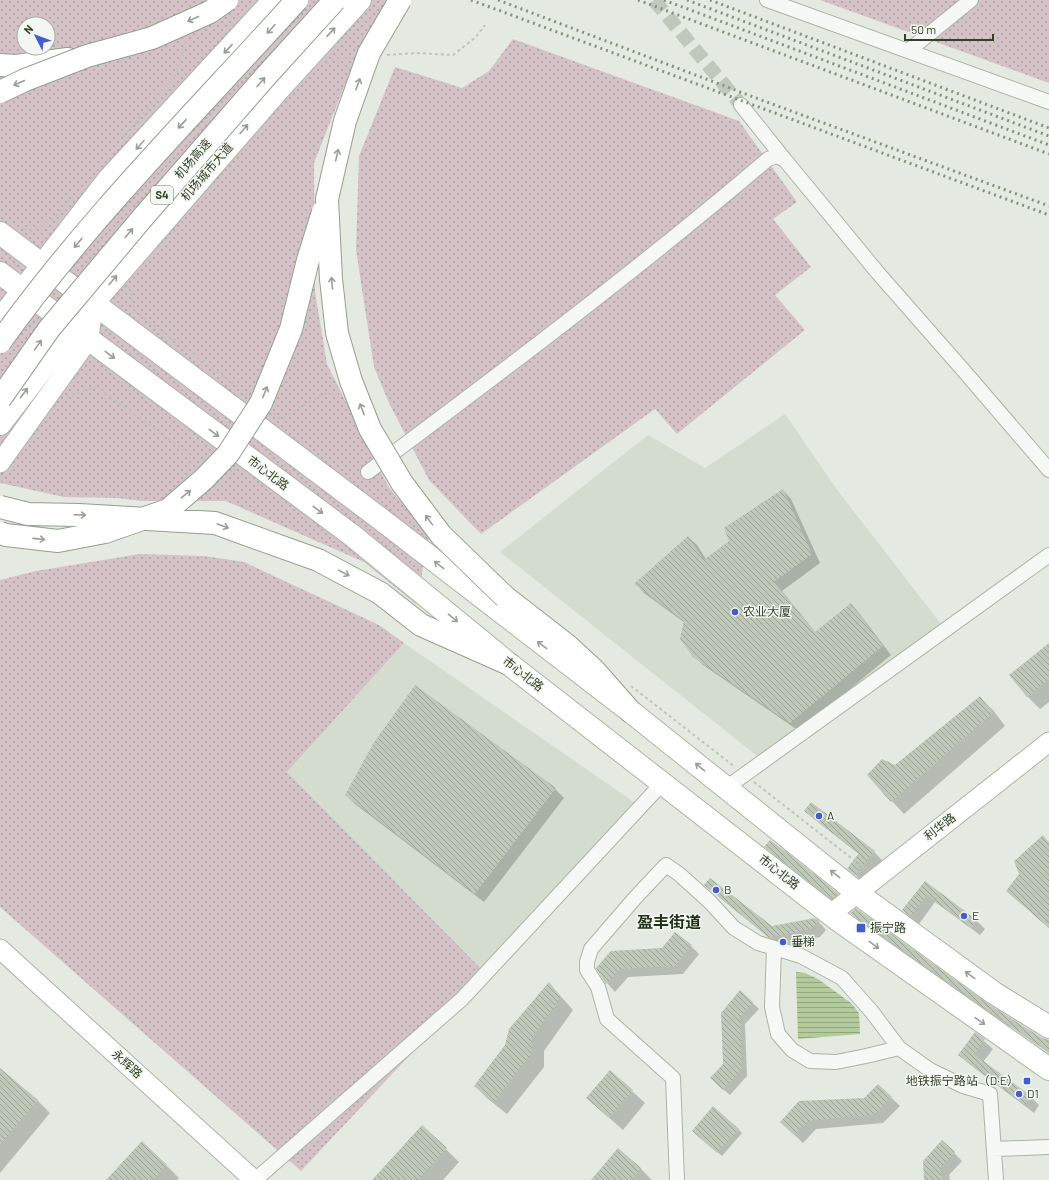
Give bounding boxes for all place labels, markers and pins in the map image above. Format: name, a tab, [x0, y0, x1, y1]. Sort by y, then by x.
place label: 农业大厦	[743, 604, 791, 618]
marker: 农业大厦	[730, 607, 740, 617]
place label: A	[827, 808, 834, 822]
marker: A	[814, 811, 824, 821]
place label: B	[724, 882, 732, 896]
marker: B	[711, 885, 721, 895]
place label: E	[972, 908, 979, 922]
marker: E	[959, 911, 969, 921]
place label: 振宁路	[870, 920, 906, 934]
marker: 振宁路	[855, 922, 867, 934]
place label: 垂梯	[791, 934, 815, 948]
marker: 垂梯	[778, 937, 788, 947]
place label: 地铁振宁路站（D·E）	[906, 1073, 1019, 1087]
marker: 地铁振宁路站（D·E）	[1022, 1076, 1032, 1086]
place label: D1	[1027, 1086, 1039, 1100]
marker: D1	[1014, 1089, 1024, 1099]

